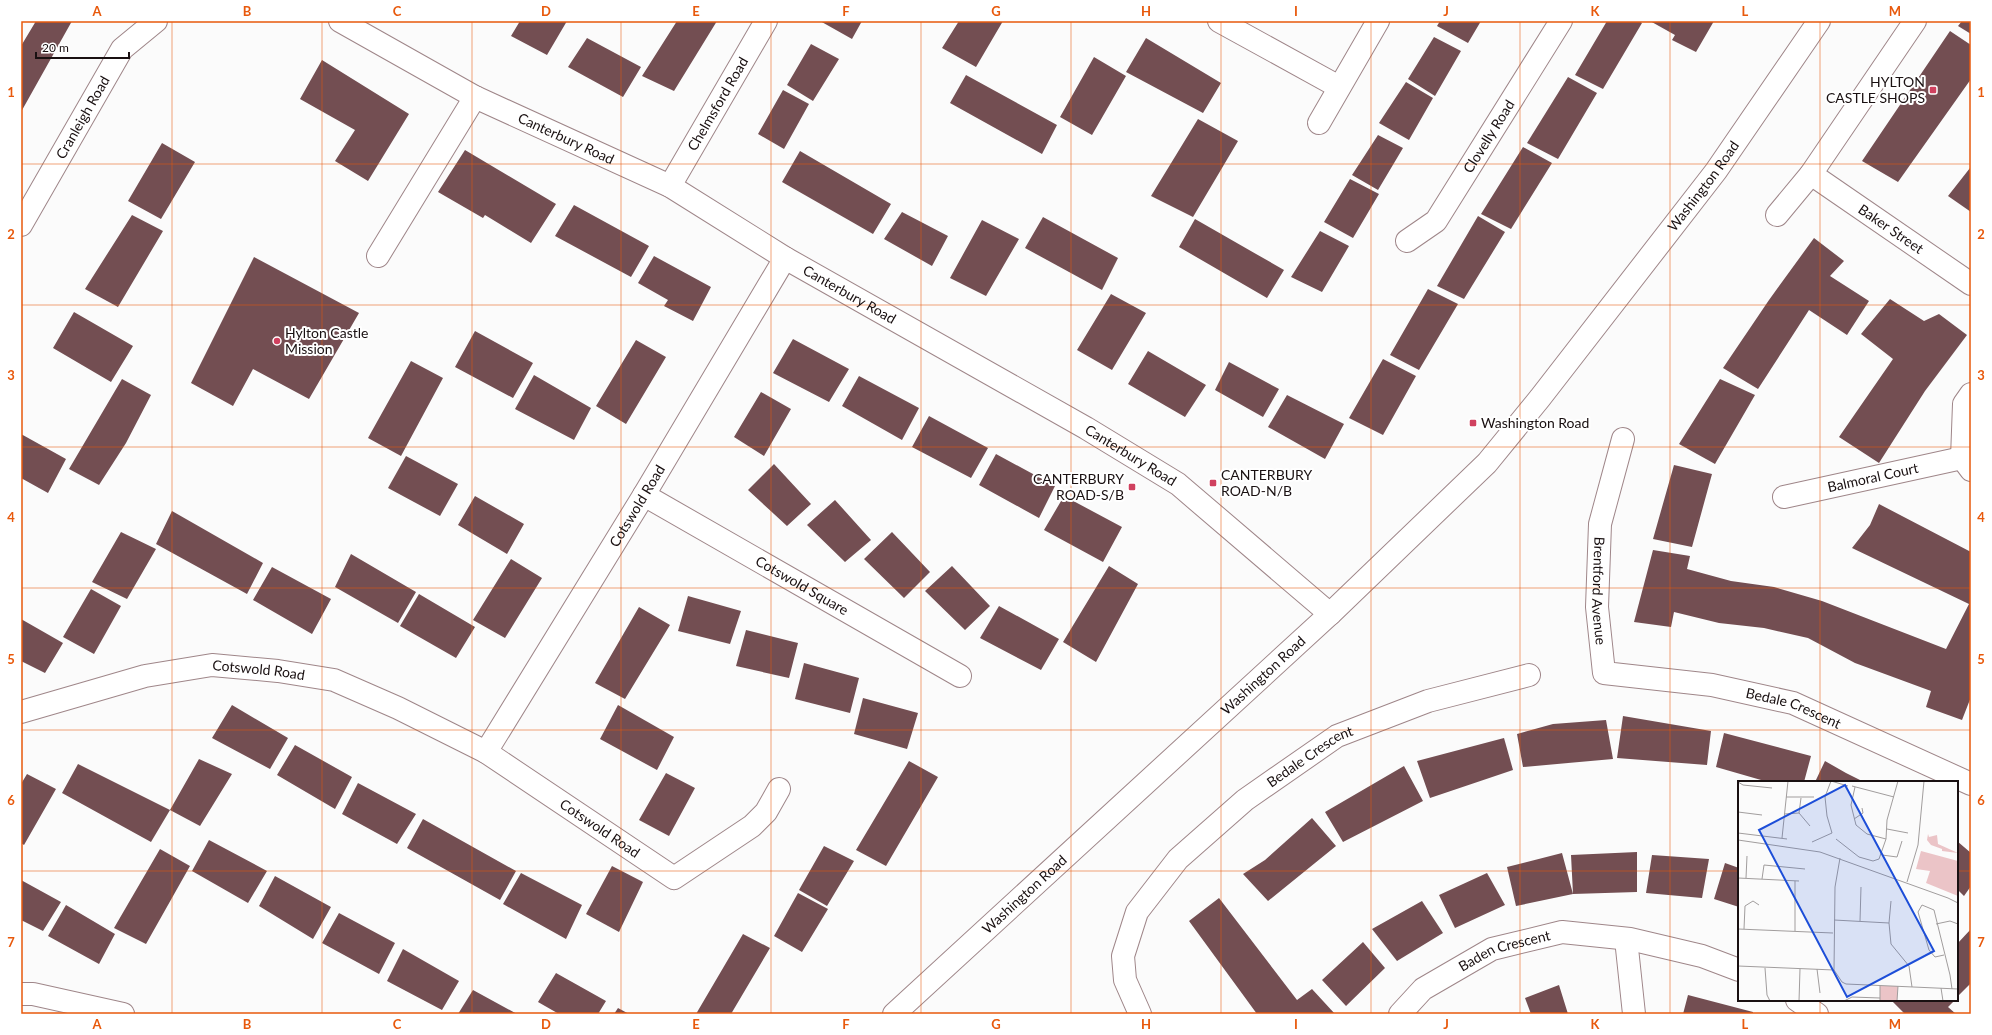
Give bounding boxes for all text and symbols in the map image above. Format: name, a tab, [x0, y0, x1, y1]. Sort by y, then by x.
text: A	[91, 3, 102, 19]
text: B	[243, 3, 252, 19]
text: C	[393, 3, 402, 19]
text: D	[541, 3, 551, 19]
text: E	[692, 3, 700, 19]
text: F	[842, 3, 850, 19]
text: G	[991, 3, 1001, 19]
text: H	[1141, 3, 1151, 19]
text: I	[1294, 3, 1298, 19]
text: J	[1443, 3, 1449, 19]
text: K	[1591, 3, 1601, 19]
text: L	[1742, 3, 1749, 19]
text: M	[1889, 3, 1901, 19]
scale bar	[36, 34, 129, 60]
text: 20 m	[42, 40, 69, 55]
street label: Chelmsford Road	[683, 54, 751, 153]
street label: Cranleigh Road	[52, 73, 113, 162]
place label: HYLTON CASTLE SHOPS	[1826, 73, 1925, 106]
text: 1	[7, 84, 15, 100]
text: 1	[1977, 84, 1985, 100]
marker: HYLTON CASTLE SHOPS	[1928, 85, 1938, 95]
street label: Clovelly Road	[1459, 96, 1518, 176]
street label: Canterbury Road	[515, 109, 617, 167]
street label: Washington Road	[1664, 137, 1742, 234]
street label: Baker Street	[1855, 200, 1927, 257]
text: 2	[7, 226, 15, 242]
text: 2	[1977, 226, 1985, 242]
street label: Canterbury Road	[800, 261, 899, 327]
place label: Hylton Castle Mission	[285, 324, 368, 357]
marker: Hylton Castle Mission	[272, 336, 282, 346]
text: 3	[7, 367, 15, 383]
text: 3	[1977, 367, 1985, 383]
place label: Washington Road	[1481, 414, 1589, 431]
marker: Washington Road	[1468, 418, 1478, 428]
street label: Canterbury Road	[1082, 421, 1180, 489]
street label: Balmoral Court	[1826, 459, 1920, 495]
street label: Cotswold Road	[605, 462, 668, 550]
place label: CANTERBURY ROAD-N/B	[1221, 466, 1312, 499]
place label: CANTERBURY ROAD-S/B	[1033, 470, 1124, 503]
marker: CANTERBURY ROAD-N/B	[1208, 478, 1218, 488]
marker: CANTERBURY ROAD-S/B	[1127, 482, 1137, 492]
text: 4	[7, 509, 15, 525]
text: 4	[1977, 509, 1985, 525]
street label: Brentford Avenue	[1589, 536, 1610, 646]
street label: Cotswold Square	[753, 552, 852, 618]
street label: Washington Road	[1217, 632, 1309, 718]
text: 5	[7, 651, 15, 667]
text: 5	[1977, 651, 1985, 667]
street label: Cotswold Road	[212, 656, 306, 683]
street label: Bedale Crescent	[1744, 684, 1844, 732]
street label: Bedale Crescent	[1263, 722, 1355, 790]
inset map	[1738, 781, 1958, 1001]
text: 6	[7, 792, 15, 808]
text: 6	[1977, 792, 1985, 808]
street label: Cotswold Road	[557, 795, 643, 861]
street label: Washington Road	[978, 851, 1070, 937]
street label: Baden Crescent	[1455, 926, 1552, 975]
text: 7	[7, 934, 15, 950]
text: 7	[1977, 934, 1985, 950]
text: A	[91, 1016, 102, 1032]
text: B	[243, 1016, 252, 1032]
text: C	[393, 1016, 402, 1032]
text: D	[541, 1016, 551, 1032]
text: E	[692, 1016, 700, 1032]
text: F	[842, 1016, 850, 1032]
text: G	[991, 1016, 1001, 1032]
text: H	[1141, 1016, 1151, 1032]
text: I	[1294, 1016, 1298, 1032]
text: J	[1443, 1016, 1449, 1032]
text: K	[1591, 1016, 1601, 1032]
text: L	[1742, 1016, 1749, 1032]
text: M	[1889, 1016, 1901, 1032]

